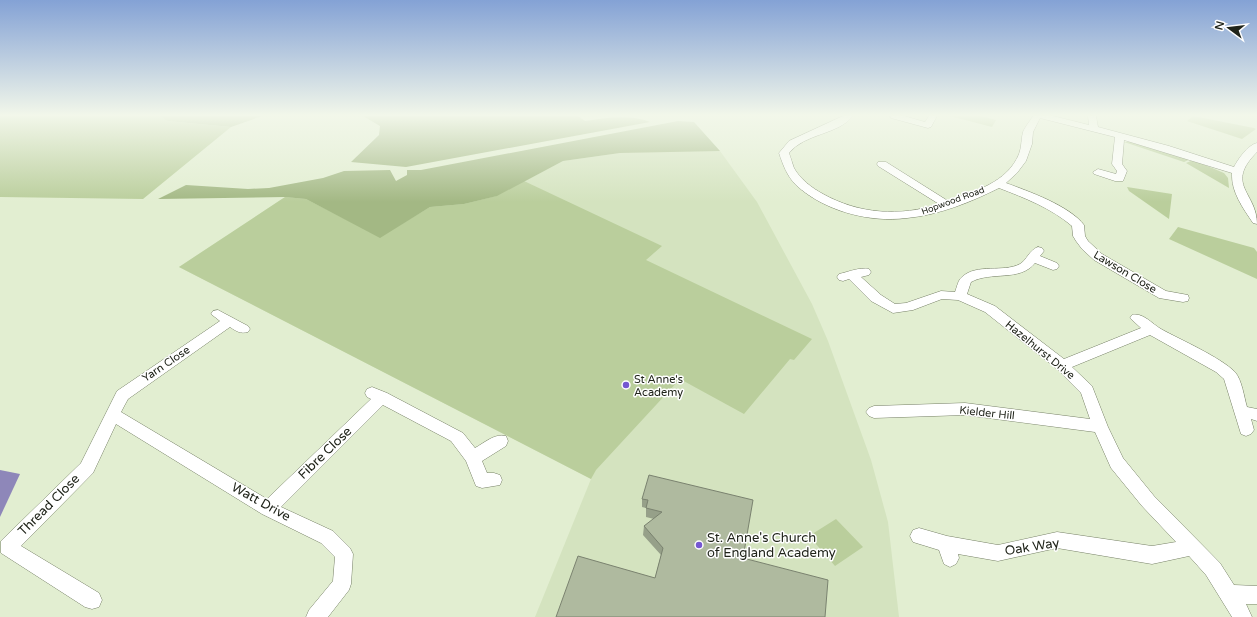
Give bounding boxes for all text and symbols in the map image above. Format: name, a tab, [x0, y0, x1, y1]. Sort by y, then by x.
north arrow	[1209, 8, 1249, 48]
text: N	[1212, 20, 1227, 31]
street label: Hopwood Road	[920, 184, 986, 218]
street label: Lawson Close	[1091, 248, 1159, 296]
street label: Hazelhurst Drive	[1003, 318, 1077, 382]
street label: Yarn Close	[140, 343, 192, 385]
place label: St Anne's Academy	[634, 373, 683, 399]
marker: St Anne's Academy	[621, 380, 631, 390]
street label: Kielder Hill	[959, 404, 1015, 422]
street label: Fibre Close	[295, 423, 355, 483]
street label: Thread Close	[15, 471, 83, 539]
street label: Watt Drive	[229, 479, 293, 525]
place label: St. Anne's Church of England Academy	[707, 530, 836, 561]
street label: Oak Way	[1004, 535, 1060, 559]
marker: St. Anne's Church of England Academy	[694, 540, 704, 550]

